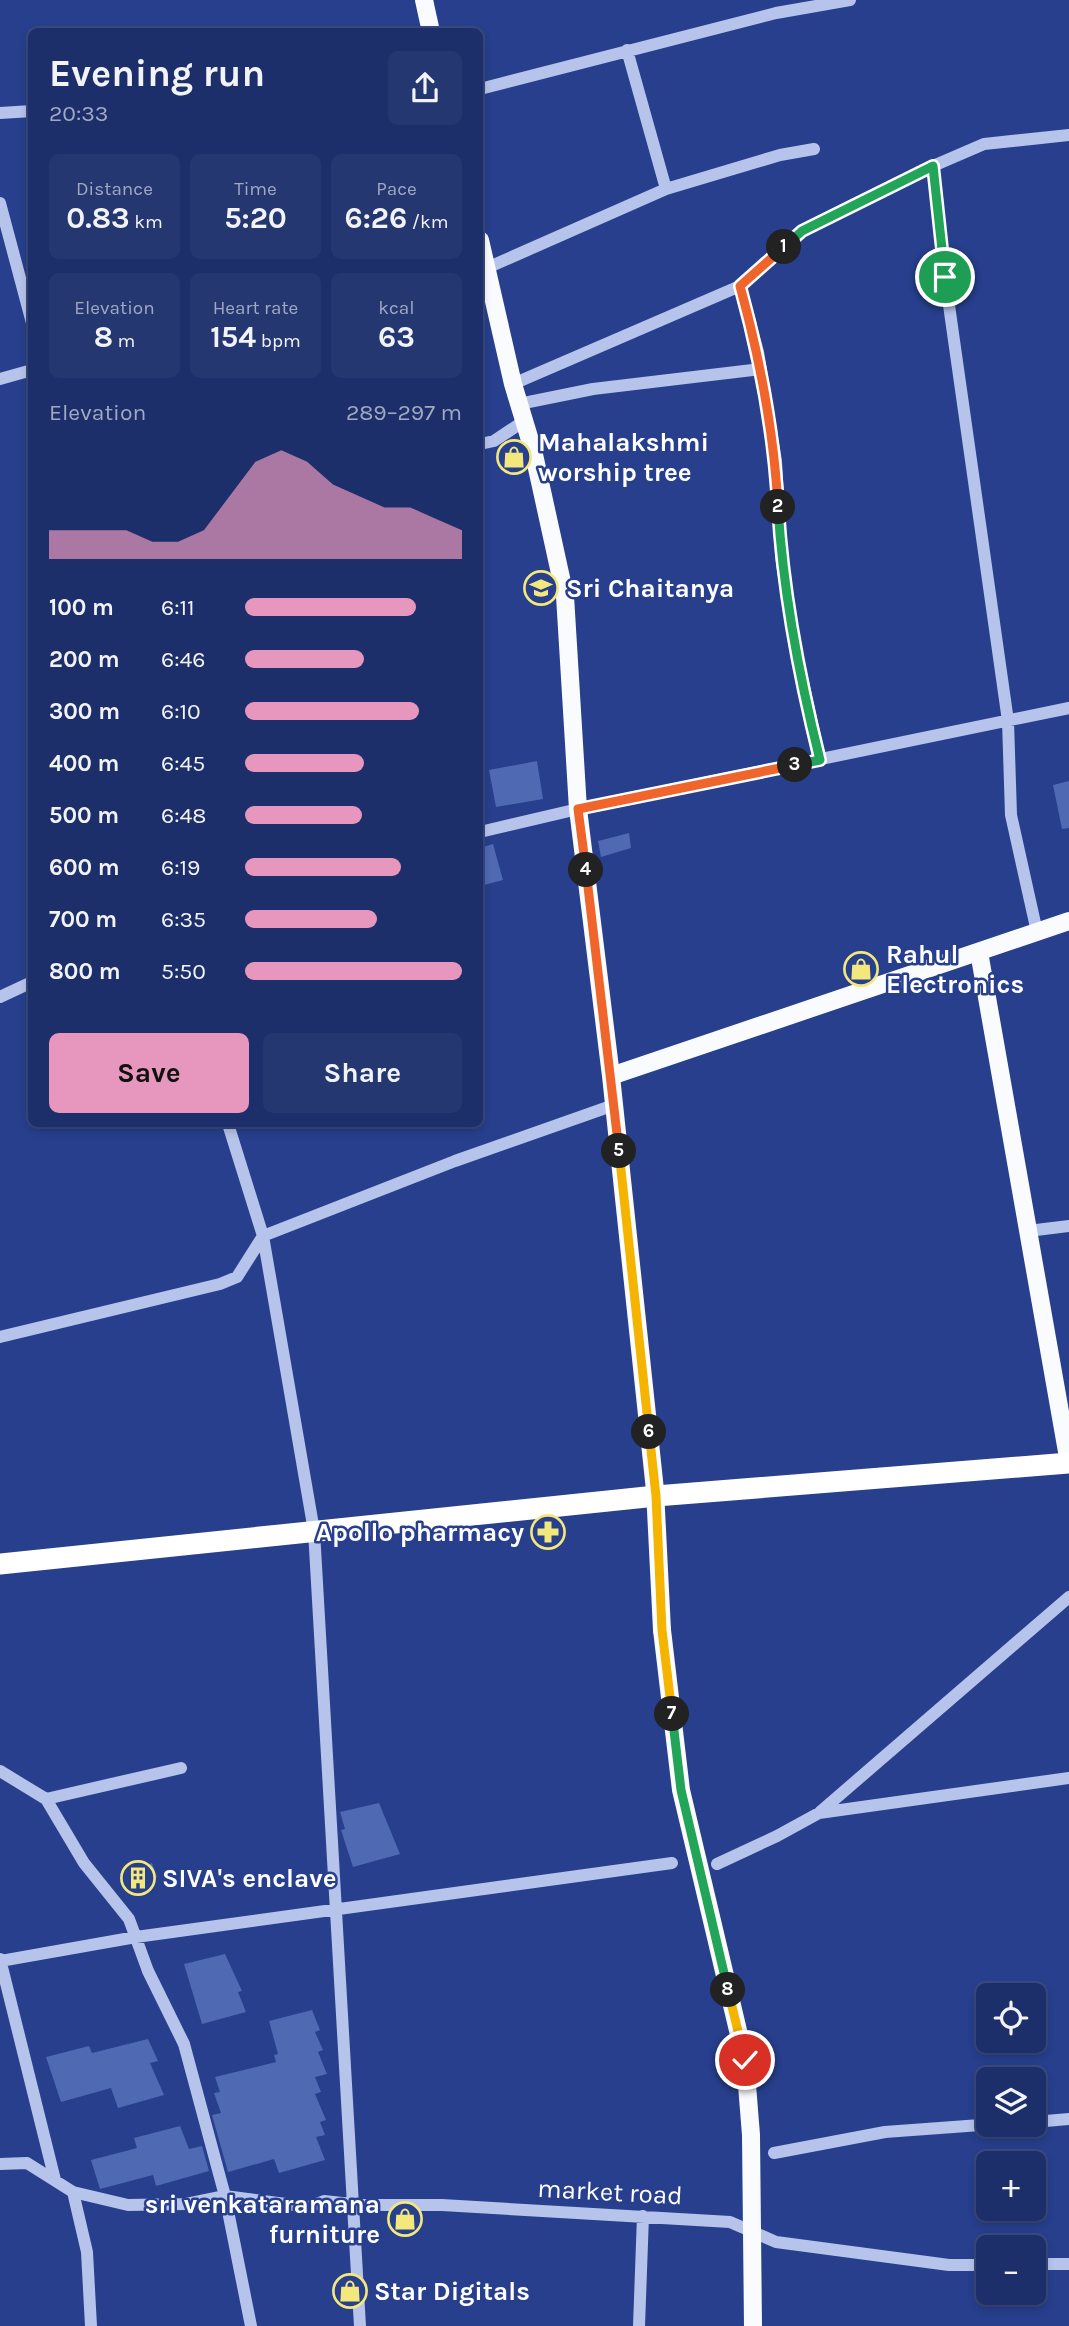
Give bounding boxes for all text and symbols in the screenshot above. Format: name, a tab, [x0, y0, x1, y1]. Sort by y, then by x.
text: Evening run	[49, 51, 265, 96]
button: share	[388, 51, 462, 125]
text: 20:33	[49, 100, 108, 127]
text: Distance	[76, 178, 153, 200]
text: Time	[234, 178, 277, 200]
text: Pace	[376, 178, 417, 200]
text: 0.83	[66, 200, 130, 236]
text: 5:20	[224, 200, 287, 236]
text: 6:26	[345, 200, 407, 236]
text: km	[130, 211, 163, 233]
text: /km	[407, 211, 448, 233]
pin: 1	[766, 230, 802, 264]
text: 1	[780, 235, 787, 257]
pin	[915, 247, 975, 307]
icon: arrive	[926, 258, 964, 296]
text: Elevation	[74, 297, 155, 319]
text: Heart rate	[213, 297, 298, 319]
text: kcal	[378, 297, 415, 319]
text: 8	[94, 319, 113, 355]
text: 154	[210, 319, 256, 355]
text: 63	[378, 319, 415, 355]
text: m	[113, 330, 135, 352]
text: bpm	[256, 330, 301, 352]
text: Elevation	[49, 399, 146, 426]
text: 289–297 m	[346, 399, 462, 426]
place label: Mahalakshmi worship tree	[538, 427, 709, 488]
shop icon: Mahalakshmi worship tree	[495, 438, 533, 476]
pin: 2	[760, 490, 796, 524]
text: 2	[772, 495, 783, 517]
school or university icon: Sri Chaitanya	[522, 569, 560, 607]
place label: Sri Chaitanya	[566, 573, 734, 604]
text: 100 m	[49, 594, 114, 621]
text: 6:11	[161, 594, 195, 621]
text: 200 m	[49, 646, 120, 673]
text: 6:46	[161, 646, 205, 673]
text: 300 m	[49, 698, 120, 725]
text: 6:10	[161, 698, 201, 725]
pin: 3	[778, 748, 812, 782]
text: 400 m	[49, 750, 119, 777]
text: 6:45	[161, 750, 205, 777]
text: 3	[789, 753, 800, 775]
text: 500 m	[49, 802, 119, 829]
text: 6:48	[161, 802, 206, 829]
pin: 4	[568, 852, 604, 888]
text: 600 m	[49, 854, 120, 881]
text: 6:19	[161, 854, 200, 881]
text: 4	[580, 858, 591, 880]
text: 700 m	[49, 906, 117, 933]
text: 6:35	[161, 906, 206, 933]
place label: Rahul Electronics	[886, 939, 1024, 1000]
shop icon: Rahul Electronics	[842, 950, 880, 988]
text: 800 m	[49, 958, 121, 985]
text: 5:50	[161, 958, 206, 985]
button: Save	[49, 1033, 249, 1113]
button: Share	[263, 1033, 462, 1113]
pin: 5	[602, 1134, 636, 1168]
text: 5	[613, 1139, 624, 1161]
pin: 6	[632, 1414, 666, 1450]
text: 6	[643, 1420, 654, 1442]
pharmacy icon: Apollo pharmacy	[529, 1513, 567, 1551]
place label: Apollo pharmacy	[316, 1517, 524, 1548]
pin: 7	[654, 1696, 690, 1732]
text: 7	[667, 1702, 676, 1724]
building icon: SIVA's enclave	[119, 1859, 157, 1897]
place label: SIVA's enclave	[162, 1863, 337, 1894]
pin: 8	[710, 1972, 746, 2008]
text: 8	[721, 1978, 734, 2000]
map controls	[976, 1983, 1046, 2305]
button: locate	[976, 1983, 1046, 2053]
pin	[715, 2030, 775, 2090]
icon: check	[726, 2041, 764, 2079]
button: layers	[976, 2067, 1046, 2137]
button: +	[976, 2151, 1046, 2221]
street label: market road	[537, 2173, 683, 2211]
place label: sri venkataramana furniture	[145, 2189, 380, 2250]
shop icon: sri venkataramana furniture	[386, 2200, 424, 2238]
button: −	[976, 2235, 1046, 2305]
shop icon: Star Digitals	[331, 2272, 369, 2310]
place label: Star Digitals	[374, 2276, 530, 2307]

